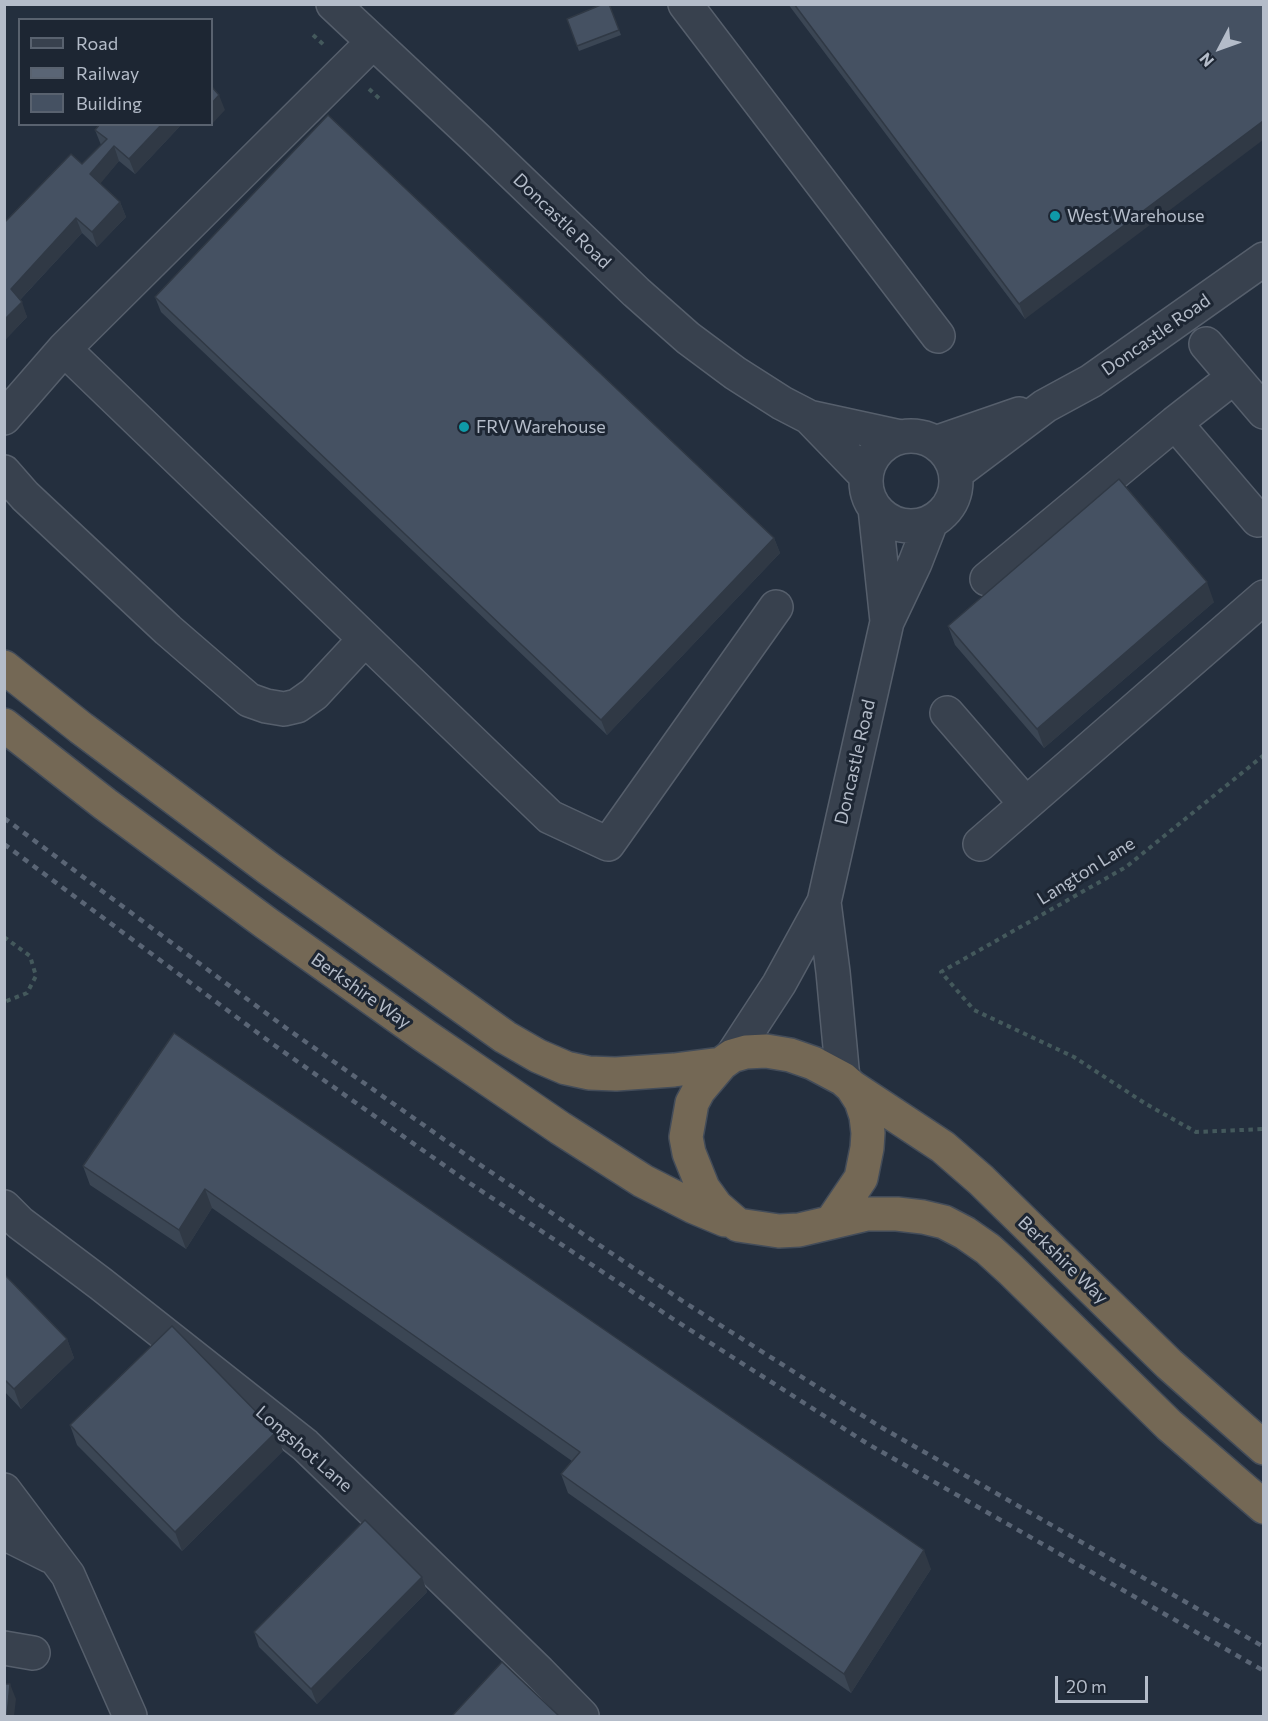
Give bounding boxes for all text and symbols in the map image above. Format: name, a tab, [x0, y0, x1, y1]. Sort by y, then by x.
legend	[18, 18, 213, 126]
north arrow	[1190, 18, 1250, 78]
text: Road	[76, 32, 118, 54]
text: N	[1195, 49, 1217, 71]
text: Railway	[76, 62, 139, 84]
text: Building	[76, 92, 142, 114]
street label: Doncastle Road	[509, 169, 615, 273]
place label: West Warehouse	[1067, 205, 1205, 227]
marker: West Warehouse	[1048, 209, 1062, 223]
street label: Doncastle Road	[1097, 290, 1215, 380]
place label: FRV Warehouse	[476, 416, 606, 438]
marker: FRV Warehouse	[457, 420, 471, 434]
street label: Doncastle Road	[830, 697, 880, 827]
street label: Langton Lane	[1033, 832, 1139, 910]
street label: Berkshire Way	[307, 949, 415, 1033]
street label: Berkshire Way	[1013, 1212, 1113, 1308]
street label: Longshot Lane	[251, 1401, 357, 1497]
scale bar	[1058, 1664, 1151, 1702]
text: 20 m	[1066, 1675, 1107, 1697]

